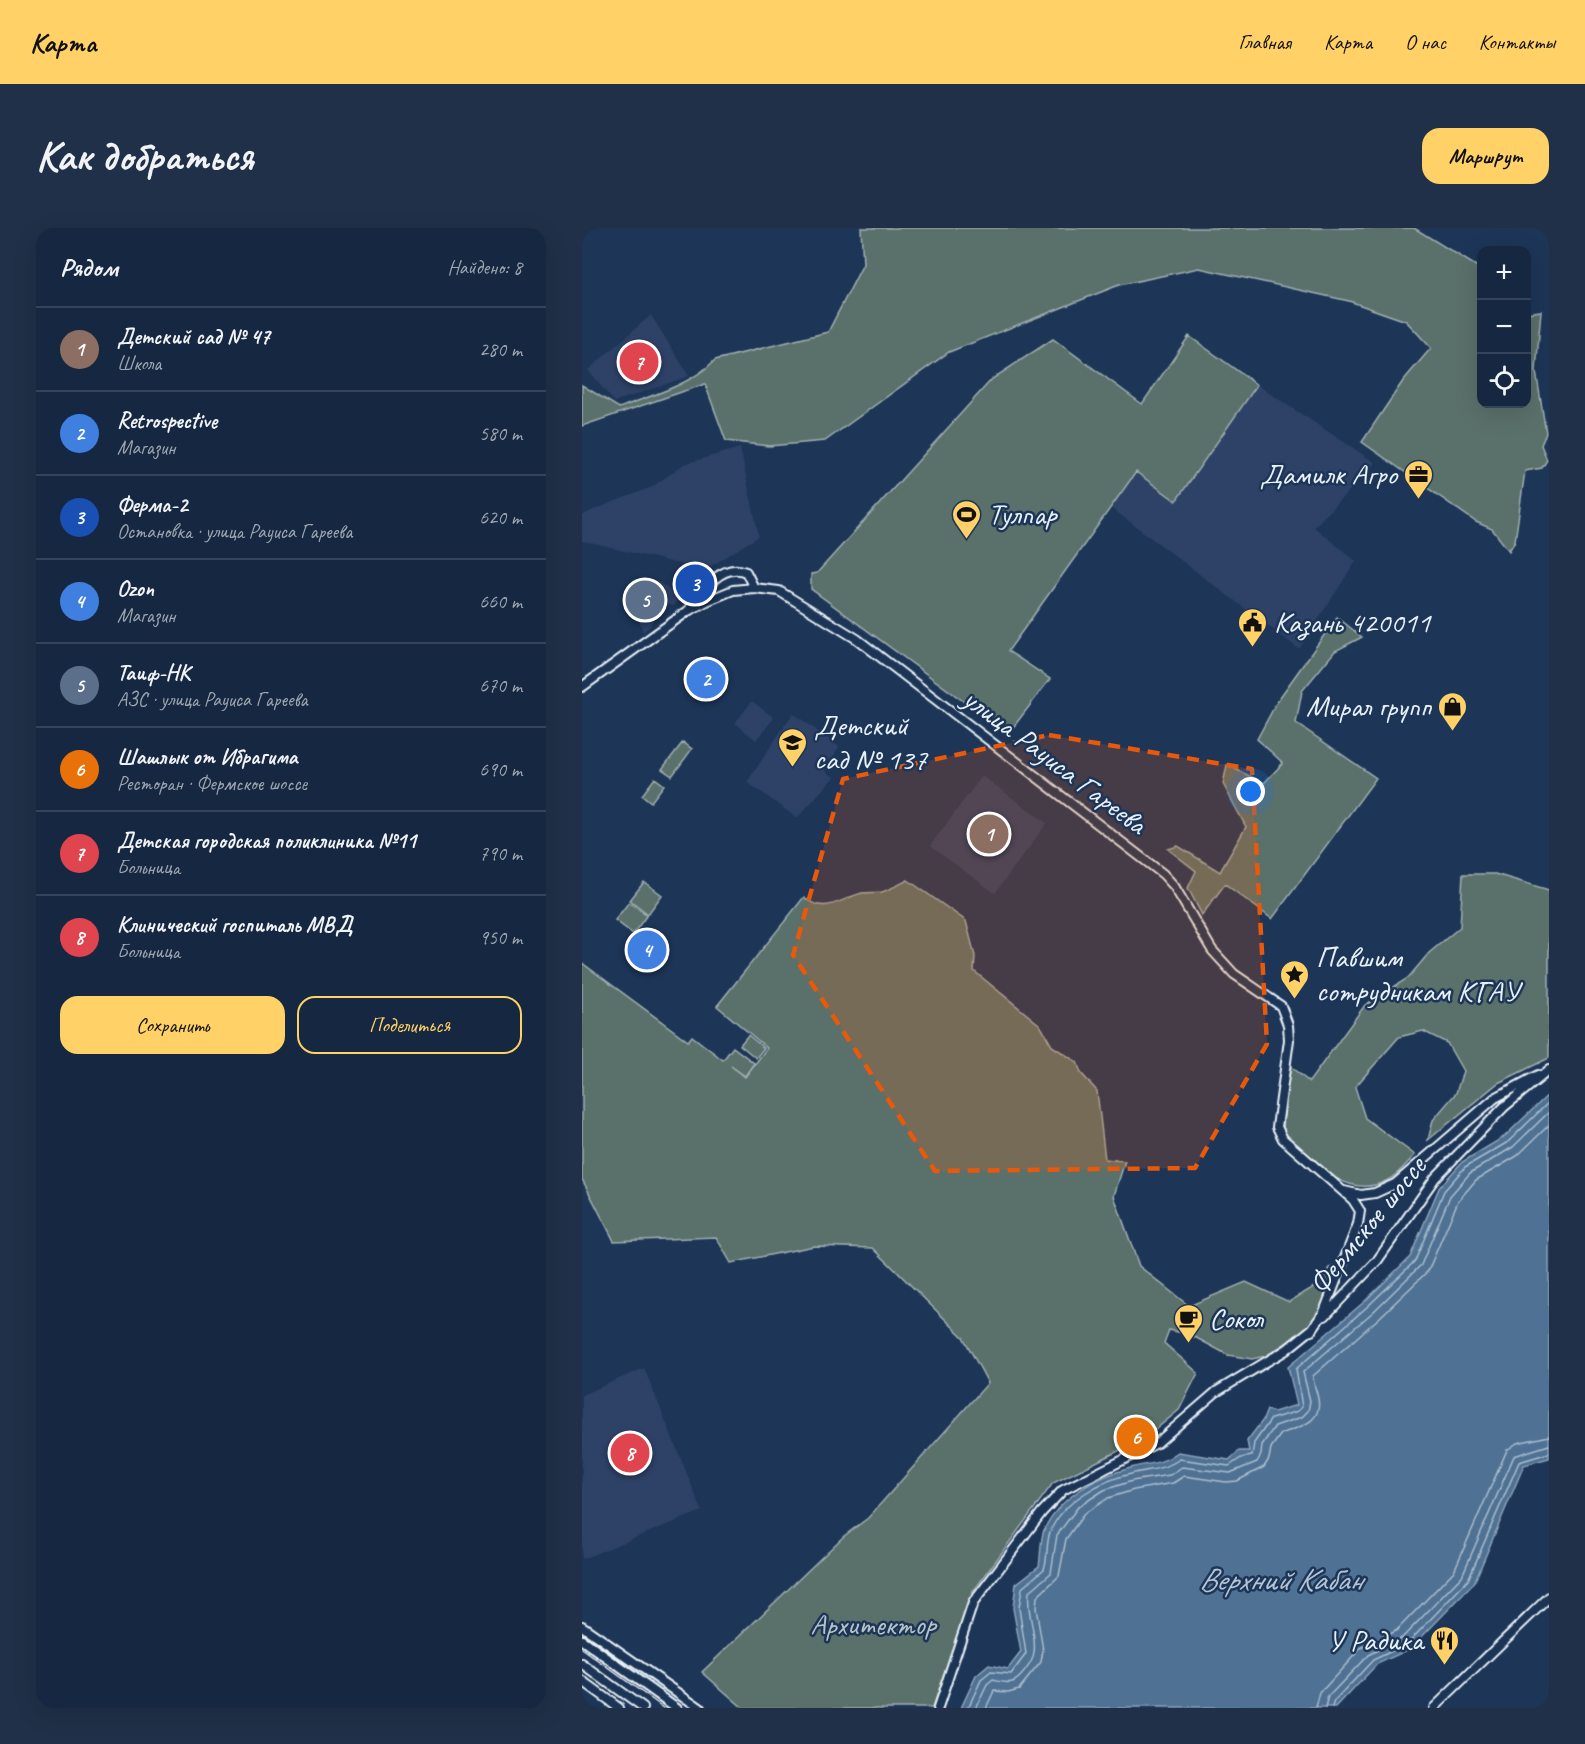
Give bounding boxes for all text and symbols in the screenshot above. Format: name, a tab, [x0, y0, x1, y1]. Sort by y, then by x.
text: Карта	[30, 25, 97, 60]
text: Главная	[1238, 29, 1291, 55]
text: Карта	[1324, 29, 1372, 55]
text: О нас	[1405, 29, 1446, 55]
text: Контакты	[1479, 29, 1555, 55]
button: Маршрут	[1422, 128, 1549, 184]
text: Как добраться	[36, 130, 253, 183]
map controls	[1477, 246, 1531, 408]
button: +	[1477, 246, 1531, 300]
text: Рядом	[60, 251, 118, 284]
text: Найдено: 8	[447, 255, 522, 280]
button: −	[1477, 300, 1531, 354]
text: Детский сад № 47	[117, 323, 270, 351]
text: 1	[75, 337, 84, 362]
text: 280 m	[479, 337, 522, 362]
pin: 7	[620, 340, 658, 384]
text: Школа	[117, 351, 161, 376]
button: locate	[1477, 354, 1531, 408]
text: Retrospective	[117, 407, 217, 435]
text: 2	[75, 421, 84, 446]
text: 580 m	[479, 421, 522, 446]
text: Магазин	[117, 435, 175, 460]
place label: Дамилк Агро	[1260, 455, 1398, 493]
office icon: Дамилк Агро	[1402, 458, 1434, 500]
text: Ферма-2	[117, 491, 188, 519]
place label: Тулпар	[988, 495, 1058, 533]
sports icon: Тулпар	[951, 498, 983, 540]
text: 3	[75, 505, 84, 530]
text: 620 m	[479, 505, 522, 530]
text: Остановка · улица Рауиса Гареева	[117, 519, 352, 544]
pin: 3	[676, 562, 714, 606]
text: Ozon	[117, 575, 154, 603]
pin: 5	[626, 578, 664, 622]
text: 4	[75, 589, 84, 614]
text: 660 m	[479, 589, 522, 614]
text: Магазин	[117, 603, 175, 628]
place label: Казань 420011	[1274, 603, 1432, 641]
public building icon: Казань 420011	[1237, 606, 1269, 648]
pin: 2	[686, 656, 726, 702]
text: Таиф-НК	[117, 659, 190, 687]
text: 5	[75, 673, 84, 698]
text: 670 m	[479, 673, 522, 698]
street label: улица Рауиса Гареева	[954, 678, 1156, 844]
text: АЗС · улица Рауиса Гареева	[117, 687, 308, 712]
place label: Мирал групп	[1306, 687, 1433, 725]
shop icon: Мирал групп	[1436, 690, 1468, 732]
place label: Детский сад № 137	[814, 706, 929, 778]
school or university icon: Детский сад № 137	[777, 726, 809, 768]
text: Шашлык от Ибрагима	[117, 743, 297, 771]
text: 6	[75, 757, 84, 782]
text: 690 m	[479, 757, 522, 782]
text: Ресторан · Фермское шоссе	[117, 771, 307, 796]
your location	[1236, 777, 1265, 806]
pin: 1	[970, 812, 1008, 856]
text: Детская городская поликлиника №11	[117, 827, 416, 855]
text: 7	[75, 841, 84, 866]
text: 790 m	[479, 841, 522, 866]
text: Больница	[117, 855, 180, 880]
text: Клинический госпиталь МВД	[117, 911, 353, 939]
text: 8	[75, 925, 84, 950]
text: 950 m	[479, 925, 522, 950]
pin: 4	[628, 928, 666, 972]
place label: Павшим сотрудникам КГАУ	[1316, 938, 1523, 1010]
text: Больница	[117, 939, 180, 964]
place icon: Павшим сотрудникам КГАУ	[1279, 958, 1311, 1000]
button: Сохранить	[60, 996, 285, 1054]
button: Поделиться	[297, 996, 522, 1054]
street label: Фермское шоссе	[1300, 1147, 1436, 1302]
place label: Сокол	[1209, 1299, 1265, 1337]
cafe icon: Сокол	[1172, 1302, 1204, 1344]
pin: 6	[1116, 1414, 1156, 1460]
pin: 8	[610, 1430, 650, 1476]
water label: Верхний Кабан	[1199, 1559, 1366, 1600]
park label: Архитектор	[810, 1605, 938, 1643]
place label: У Радика	[1327, 1621, 1426, 1659]
restaurant icon: У Радика	[1428, 1624, 1460, 1666]

